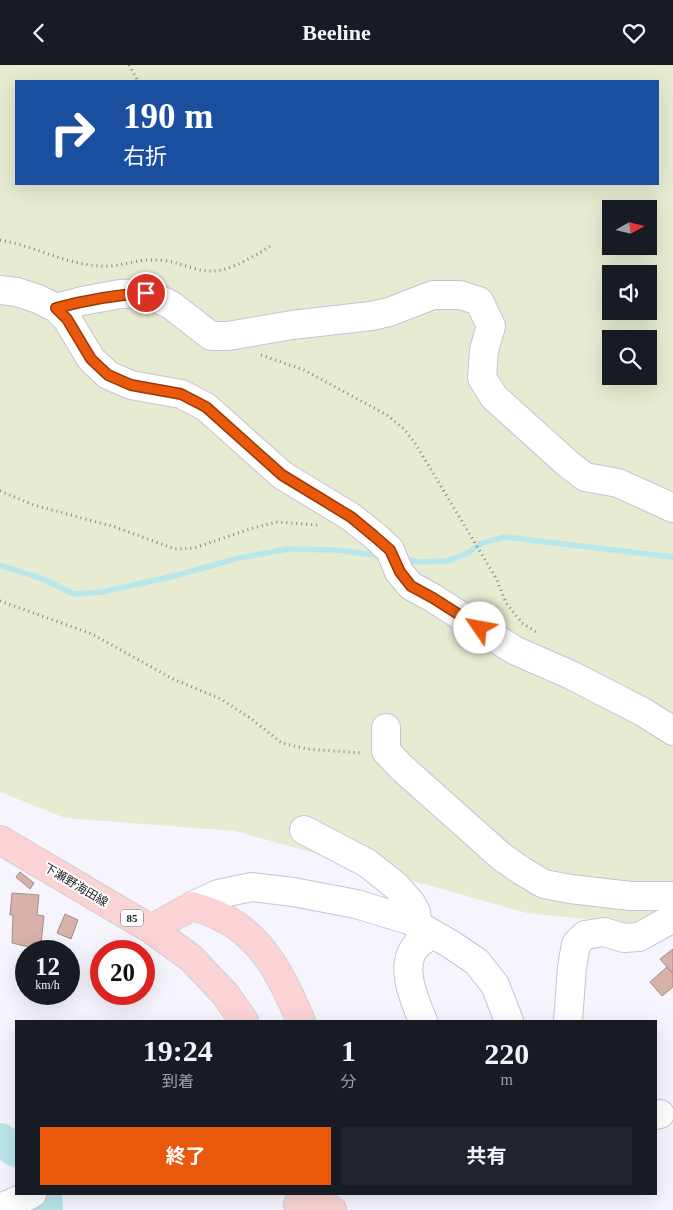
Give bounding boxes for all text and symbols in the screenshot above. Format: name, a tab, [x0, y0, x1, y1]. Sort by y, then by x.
icon: back	[25, 19, 53, 47]
icon: heart	[620, 19, 648, 47]
text: Beeline	[302, 20, 371, 45]
text: 190 m	[123, 97, 213, 136]
icon: right	[40, 100, 105, 165]
text: 右折	[123, 144, 167, 169]
north arrow	[602, 200, 658, 255]
map controls	[602, 200, 657, 385]
button: sound	[602, 265, 657, 320]
pin	[125, 272, 167, 314]
icon: arrive	[132, 279, 160, 307]
button: search	[602, 330, 657, 385]
position arrow	[453, 601, 505, 653]
street label: 下瀬野海田線	[42, 860, 110, 910]
road number: 85	[121, 909, 143, 926]
speed limit sign: 20	[90, 940, 155, 1005]
text: 12	[35, 953, 60, 980]
text: km/h	[35, 978, 60, 992]
text: 19:24	[143, 1034, 213, 1067]
text: 1	[341, 1034, 356, 1067]
text: 220	[484, 1037, 529, 1070]
text: m	[500, 1071, 513, 1088]
text: 到着	[162, 1073, 194, 1090]
text: 分	[340, 1073, 356, 1090]
button: 終了	[40, 1127, 331, 1185]
button: 共有	[341, 1127, 632, 1185]

